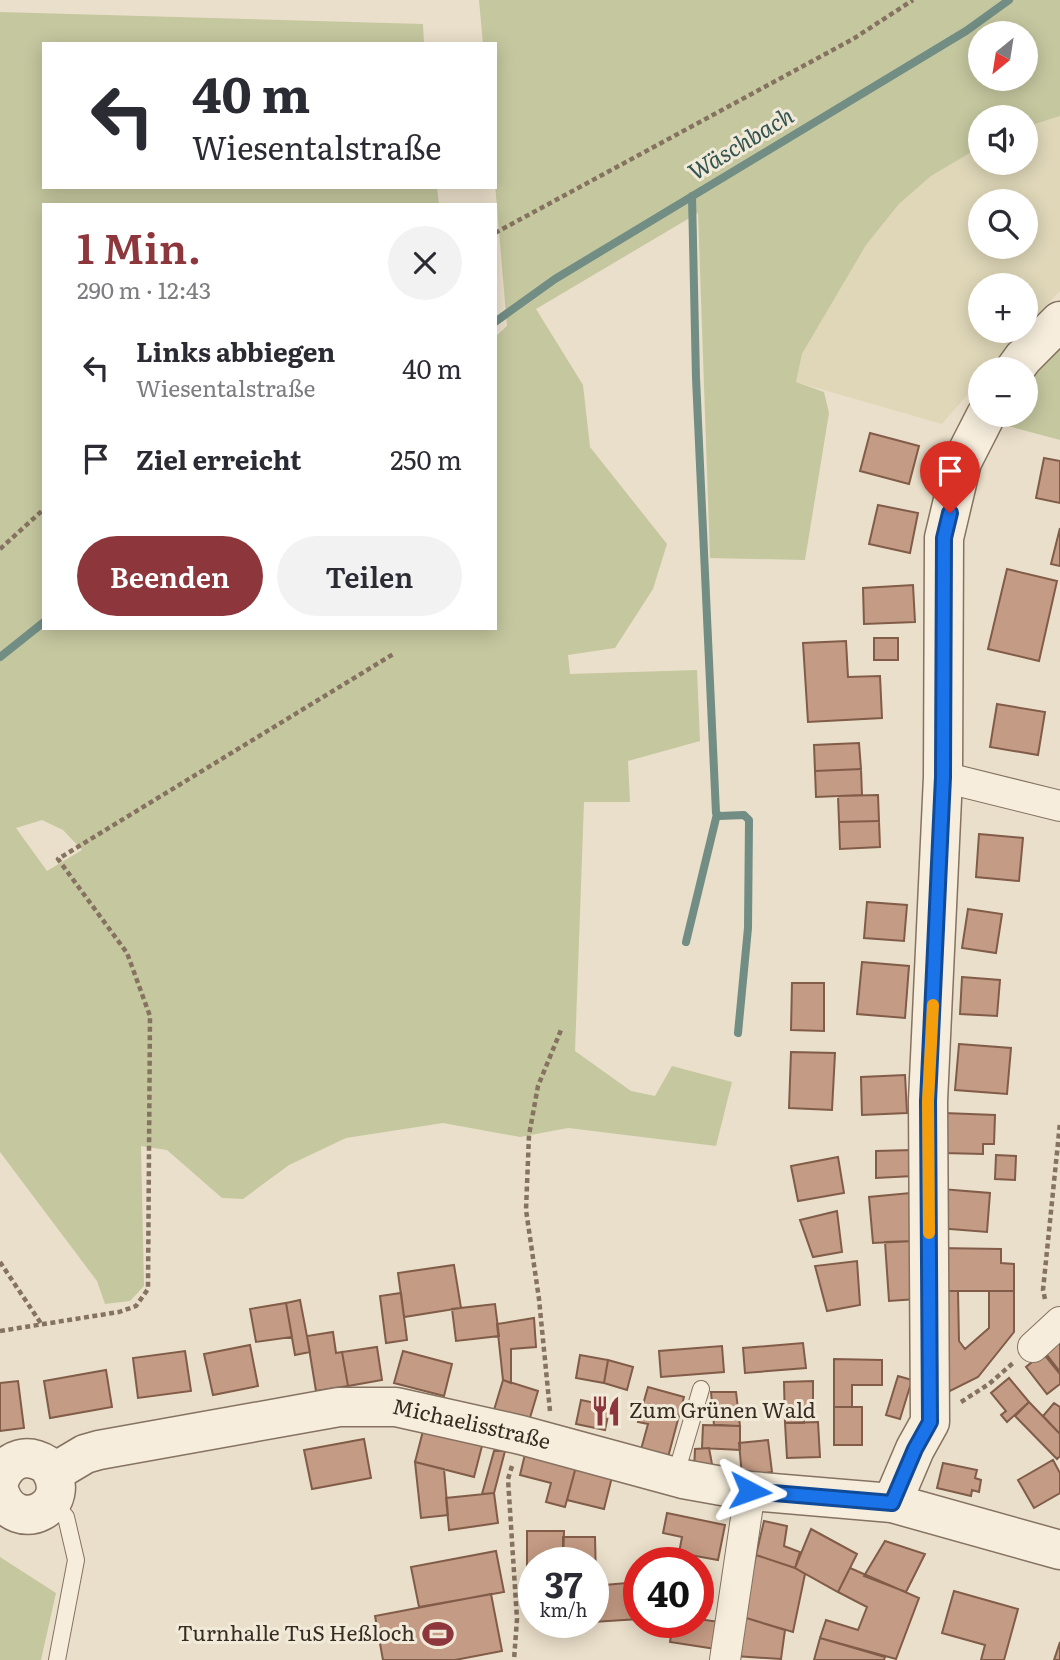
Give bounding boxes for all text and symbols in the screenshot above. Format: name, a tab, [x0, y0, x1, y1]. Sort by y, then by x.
north arrow	[968, 21, 1038, 91]
map controls	[968, 21, 1038, 427]
text: 40 m	[192, 55, 310, 128]
icon: left	[77, 70, 168, 161]
water label: Wäschbach	[681, 97, 800, 187]
button: sound	[968, 105, 1038, 175]
text: Wiesentalstraße	[192, 122, 442, 170]
button: search	[968, 189, 1038, 259]
text: 1 Min.	[77, 215, 201, 277]
button: close	[388, 226, 462, 300]
text: 290 m · 12:43	[77, 272, 211, 306]
button: +	[968, 273, 1038, 343]
text: Links abbiegen	[136, 331, 335, 370]
text: 40 m	[402, 348, 462, 387]
icon: left	[77, 349, 115, 387]
button: −	[968, 357, 1038, 427]
text: Wiesentalstraße	[136, 370, 315, 404]
text: Ziel erreicht	[136, 439, 301, 478]
text: 250 m	[390, 439, 462, 478]
icon: arrive	[77, 440, 115, 478]
pin	[920, 441, 980, 513]
icon: arrive	[931, 452, 969, 490]
button: Beenden	[77, 536, 263, 616]
button: Teilen	[277, 536, 462, 616]
street label: Michaelisstraße	[390, 1389, 555, 1455]
place label: Zum Grünen Wald	[629, 1393, 816, 1424]
restaurant icon: Zum Grünen Wald	[589, 1394, 623, 1428]
position arrow	[713, 1454, 787, 1528]
speed limit sign: 40	[623, 1547, 714, 1638]
text: 37	[545, 1557, 582, 1609]
text: km/h	[540, 1596, 587, 1623]
place label: Turnhalle TuS Heßloch	[178, 1616, 415, 1647]
sports icon: Turnhalle TuS Heßloch	[421, 1617, 455, 1651]

